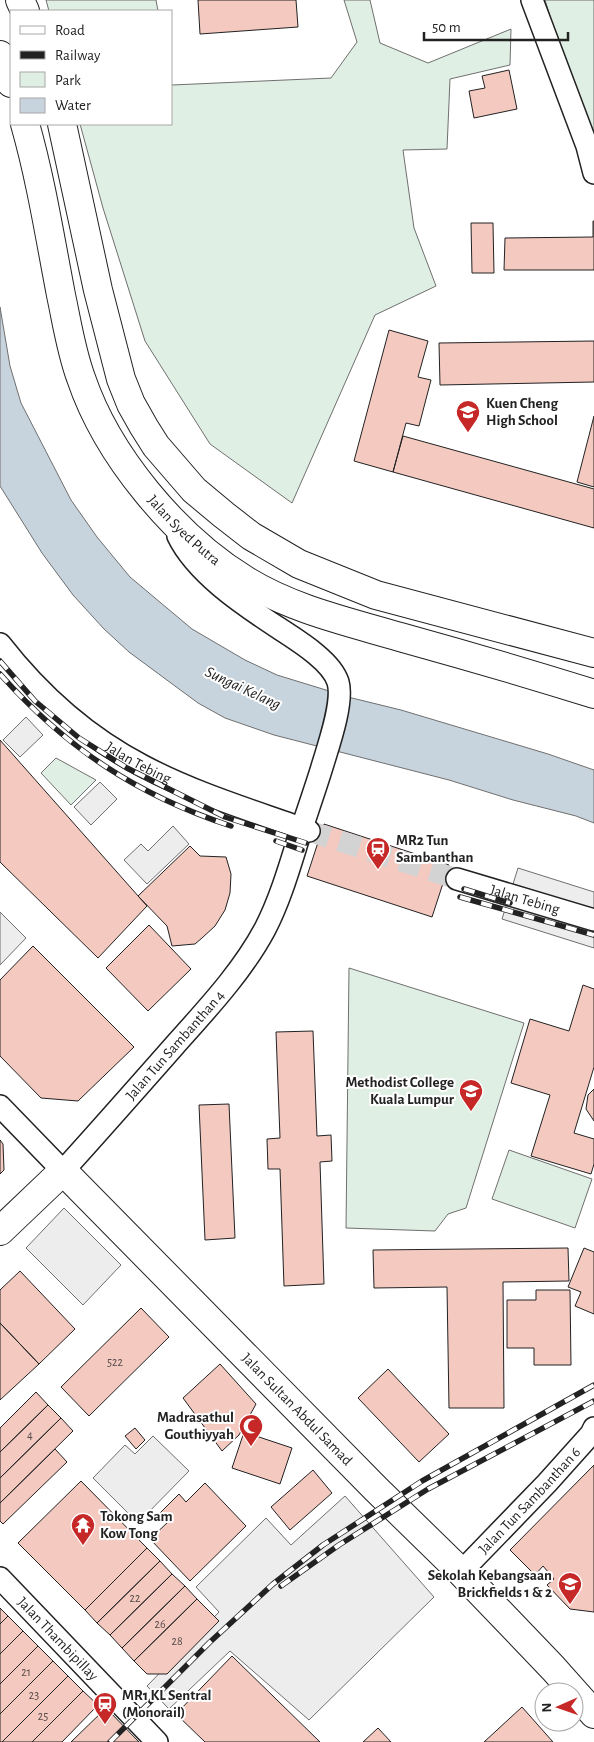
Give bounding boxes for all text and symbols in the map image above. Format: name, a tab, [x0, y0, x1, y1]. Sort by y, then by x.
legend	[10, 10, 172, 125]
scale bar	[424, 10, 568, 42]
text: 50 m	[432, 20, 461, 35]
text: Road	[55, 23, 85, 38]
text: Railway	[55, 48, 101, 63]
text: Park	[55, 73, 81, 88]
text: Water	[55, 98, 91, 113]
place label: Kuen Cheng High School	[486, 396, 558, 428]
school or university icon: Kuen Cheng High School	[455, 399, 481, 433]
street label: Jalan Syed Putra	[145, 492, 223, 568]
water label: Sungai Kelang	[203, 663, 283, 713]
street label: Jalan Tebing	[103, 739, 174, 786]
place label: MR2 Tun Sambanthan	[396, 833, 474, 865]
station icon: MR2 Tun Sambanthan	[365, 836, 391, 870]
street label: Jalan Tebing	[489, 882, 562, 917]
street label: Jalan Tun Sambanthan 4	[123, 987, 227, 1103]
place label: Methodist College Kuala Lumpur	[346, 1075, 455, 1107]
school or university icon: Methodist College Kuala Lumpur	[458, 1078, 484, 1112]
street label: Jalan Sultan Abdul Samad	[239, 1350, 356, 1468]
house number: 522	[107, 1356, 124, 1368]
place label: Madrasathul Gouthiyyah	[157, 1410, 234, 1442]
mosque icon: Madrasathul Gouthiyyah	[238, 1413, 264, 1447]
house number: 4	[27, 1429, 33, 1441]
street label: Jalan Tun Sambanthan 6	[476, 1444, 583, 1557]
place label: Tokong Sam Kow Tong	[100, 1509, 173, 1541]
temple icon: Tokong Sam Kow Tong	[70, 1512, 96, 1546]
place label: Sekolah Kebangsaan Brickfields 1 & 2	[428, 1568, 552, 1600]
school or university icon: Sekolah Kebangsaan Brickfields 1 & 2	[557, 1571, 583, 1605]
house number: 22	[130, 1592, 141, 1604]
street label: Jalan Thambipillay	[15, 1594, 102, 1684]
house number: 26	[154, 1618, 166, 1630]
house number: 28	[171, 1635, 183, 1647]
house number: 21	[21, 1666, 31, 1678]
north arrow	[534, 1682, 584, 1732]
place label: MR1 KL Sentral (Monorail)	[122, 1688, 212, 1720]
house number: 23	[29, 1689, 39, 1701]
station icon: MR1 KL Sentral (Monorail)	[92, 1691, 118, 1725]
text: N	[540, 1702, 554, 1713]
house number: 25	[38, 1710, 48, 1722]

